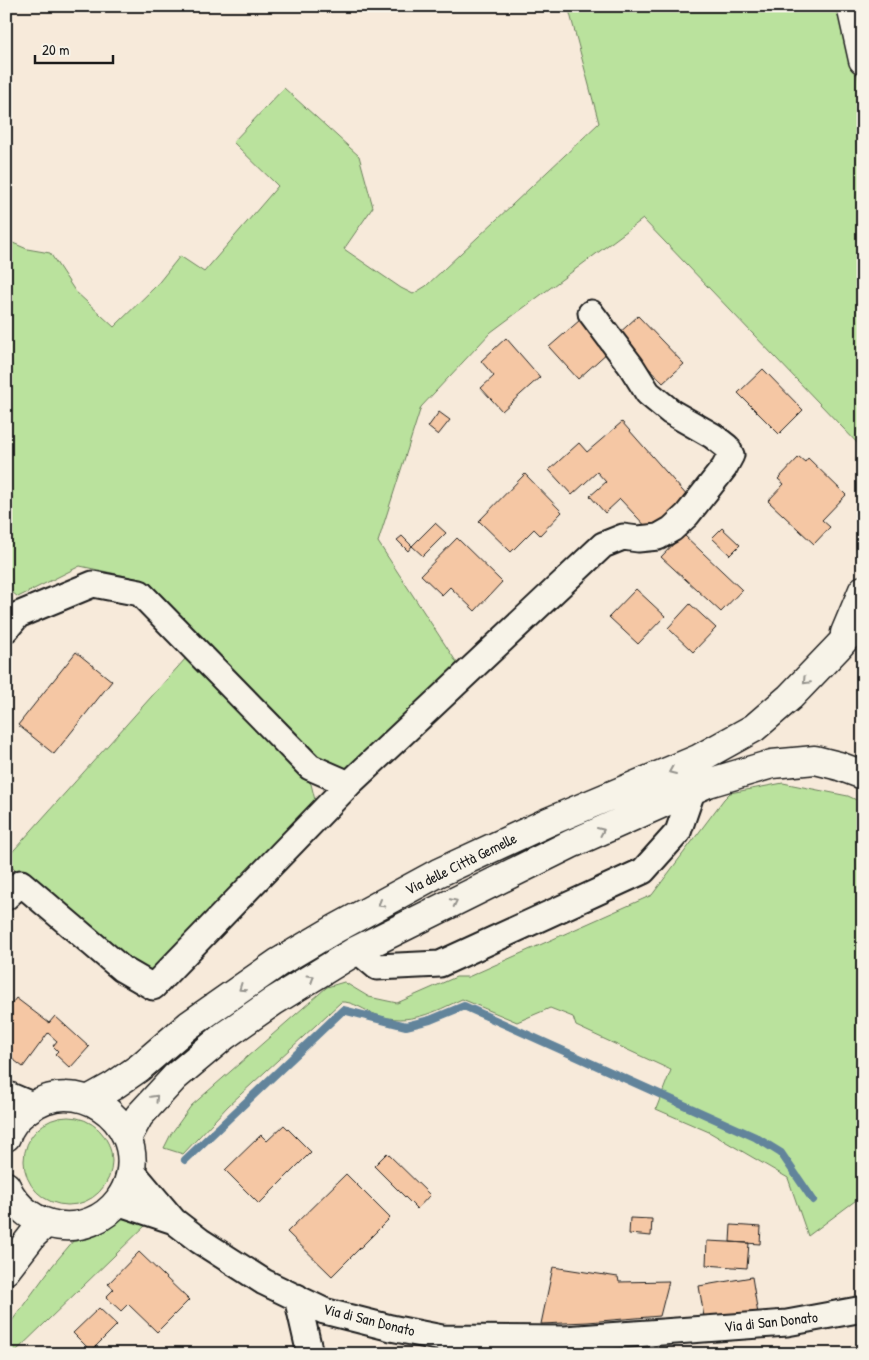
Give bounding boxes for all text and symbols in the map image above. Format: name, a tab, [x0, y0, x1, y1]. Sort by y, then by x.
scale bar	[35, 32, 112, 64]
text: 20 m	[42, 39, 69, 60]
one-way arrow	[802, 675, 811, 684]
one-way arrow	[668, 764, 677, 775]
one-way arrow	[596, 826, 605, 837]
street label: Via delle Città Gemelle	[401, 827, 520, 900]
one-way arrow	[378, 898, 387, 908]
one-way arrow	[449, 898, 458, 908]
one-way arrow	[306, 975, 315, 985]
one-way arrow	[238, 982, 248, 991]
one-way arrow	[149, 1095, 158, 1104]
street label: Via di San Donato	[321, 1298, 417, 1341]
street label: Via di San Donato	[723, 1306, 819, 1337]

